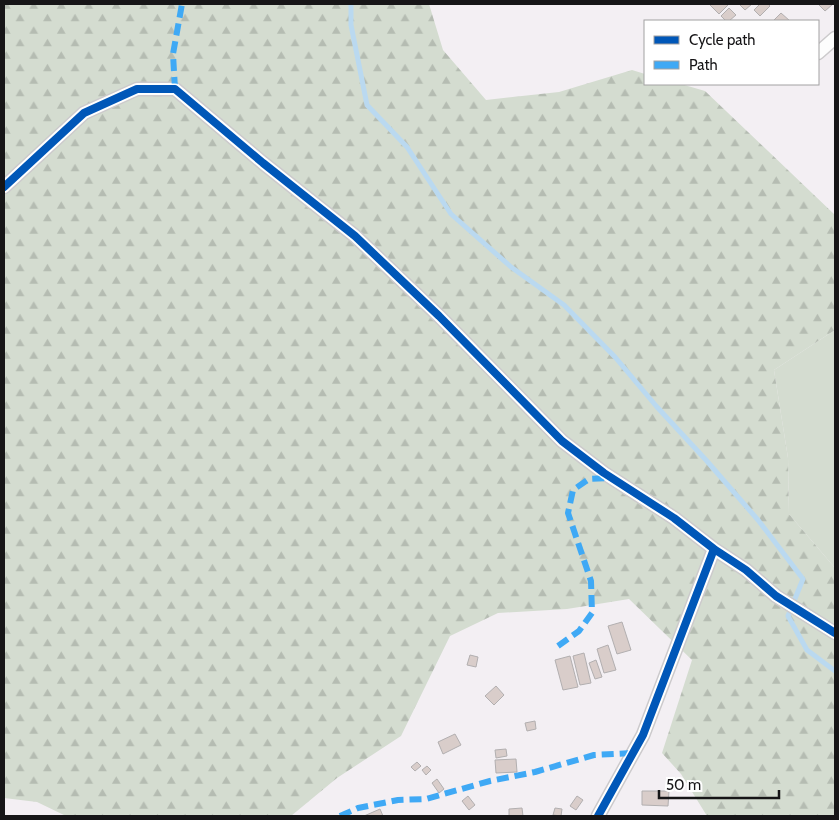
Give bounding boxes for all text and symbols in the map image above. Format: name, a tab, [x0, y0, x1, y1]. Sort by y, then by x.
legend	[644, 20, 819, 85]
text: Cycle path	[689, 31, 755, 49]
text: Path	[689, 56, 718, 74]
scale bar	[659, 768, 779, 800]
text: 50 m	[666, 776, 701, 794]

